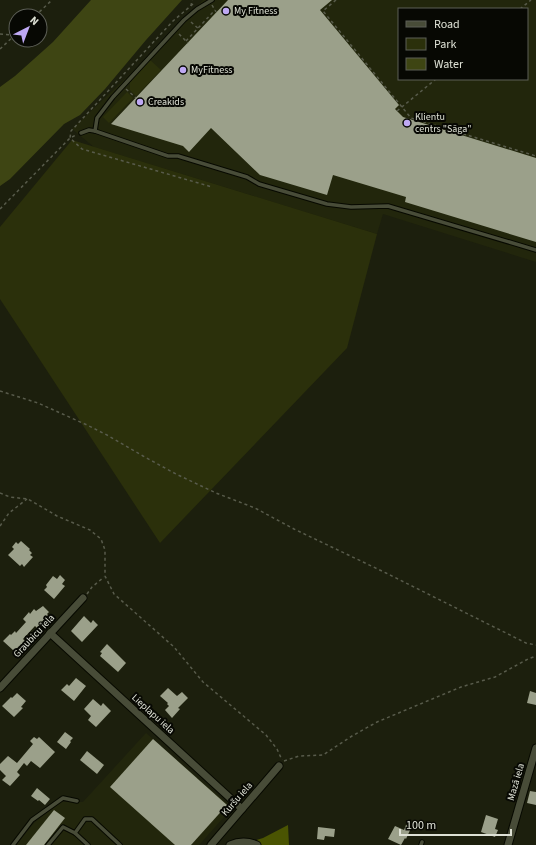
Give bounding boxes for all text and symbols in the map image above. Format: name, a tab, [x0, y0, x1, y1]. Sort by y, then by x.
place label: My Fitness	[234, 4, 278, 18]
marker: My Fitness	[221, 6, 231, 16]
north arrow	[8, 8, 48, 48]
legend	[398, 8, 528, 80]
text: N	[27, 13, 42, 29]
text: Road	[434, 16, 460, 33]
text: Park	[434, 36, 456, 53]
text: Water	[434, 56, 464, 73]
place label: MyFitness	[191, 63, 233, 77]
marker: MyFitness	[178, 65, 188, 75]
place label: Creakids	[148, 95, 184, 109]
marker: Creakids	[135, 97, 145, 107]
place label: Klientu centrs "Sāga"	[415, 110, 472, 136]
marker: Klientu centrs "Sāga"	[402, 118, 412, 128]
street label: Graubicu iela	[10, 611, 58, 661]
street label: Lieplapu iela	[128, 691, 178, 737]
street label: Mazā iela	[504, 762, 528, 802]
street label: Kuršu iela	[218, 779, 256, 819]
scale bar	[400, 811, 511, 837]
text: 100 m	[406, 817, 436, 834]

